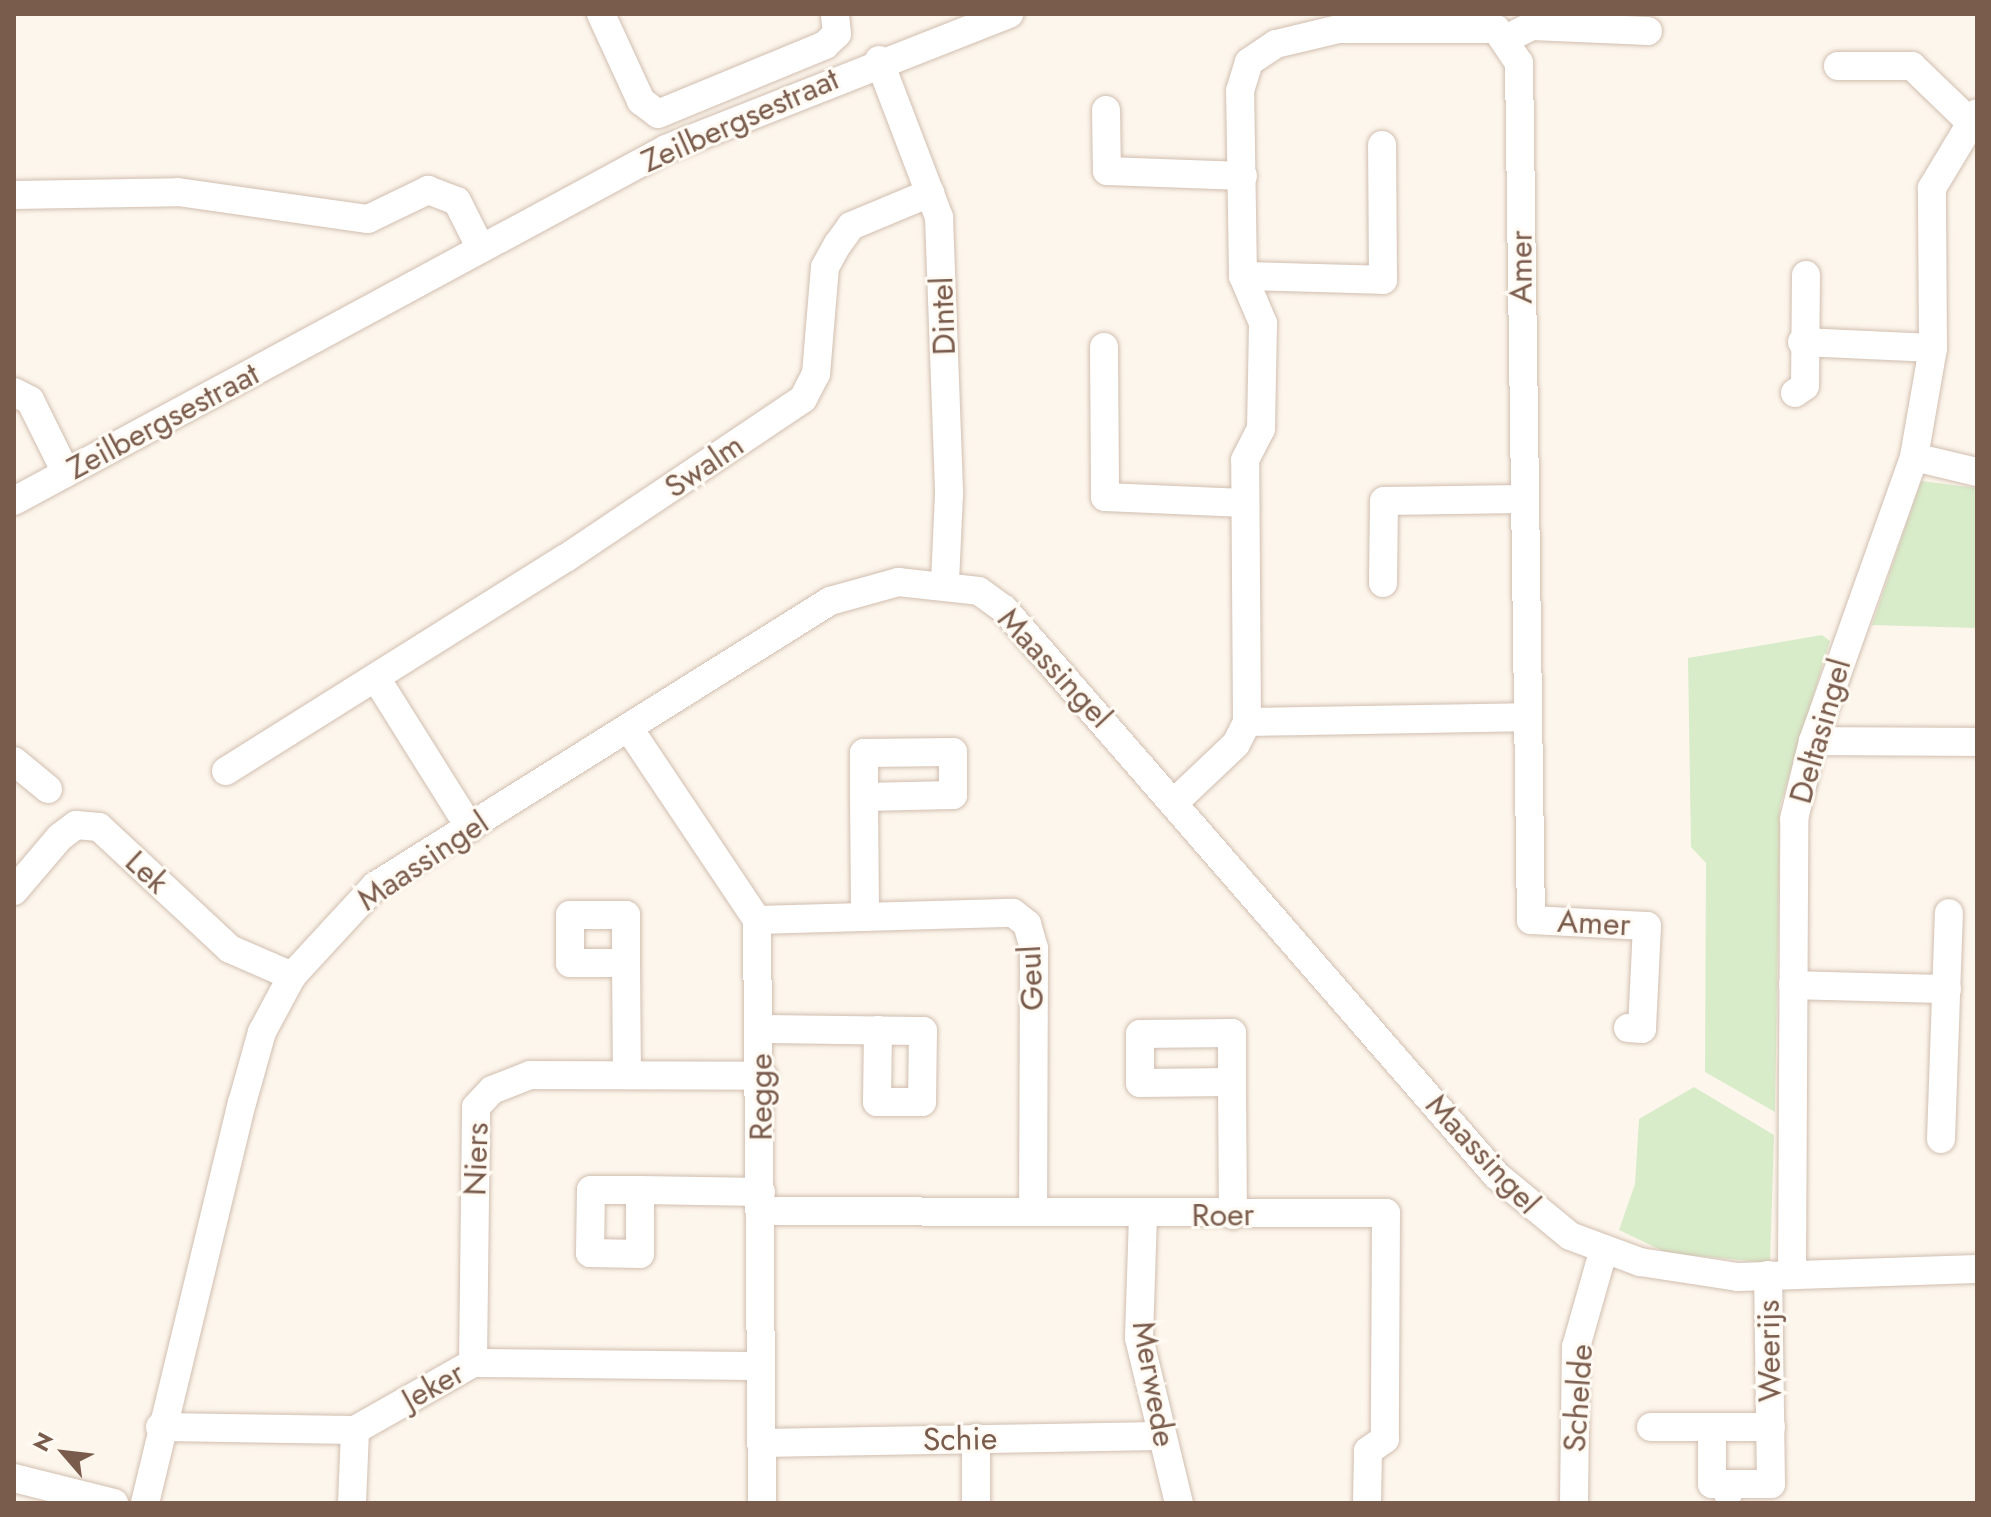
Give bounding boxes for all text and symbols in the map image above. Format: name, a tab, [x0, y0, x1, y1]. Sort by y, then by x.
street label: Zeilbergsestraat	[636, 59, 844, 181]
street label: Amer	[1502, 230, 1540, 304]
street label: Dintel	[922, 276, 964, 356]
street label: Zeilbergsestraat	[61, 354, 265, 488]
street label: Swalm	[657, 426, 751, 506]
street label: Maassingel	[990, 600, 1120, 736]
street label: Deltasingel	[1781, 654, 1859, 808]
street label: Maassingel	[350, 803, 496, 919]
street label: Lek	[117, 843, 177, 901]
street label: Amer	[1556, 902, 1632, 944]
street label: Geul	[1010, 944, 1052, 1012]
street label: Regge	[742, 1053, 780, 1141]
street label: Maassingel	[1418, 1086, 1548, 1222]
street label: Niers	[456, 1122, 496, 1196]
street label: Roer	[1191, 1195, 1255, 1235]
street label: Weerijs	[1749, 1300, 1789, 1402]
street label: Merwede	[1124, 1318, 1184, 1450]
street label: Schelde	[1555, 1343, 1601, 1453]
street label: Jeker	[395, 1353, 471, 1419]
north arrow	[24, 1413, 104, 1493]
street label: Schie	[922, 1419, 998, 1459]
text: N	[25, 1427, 61, 1457]

